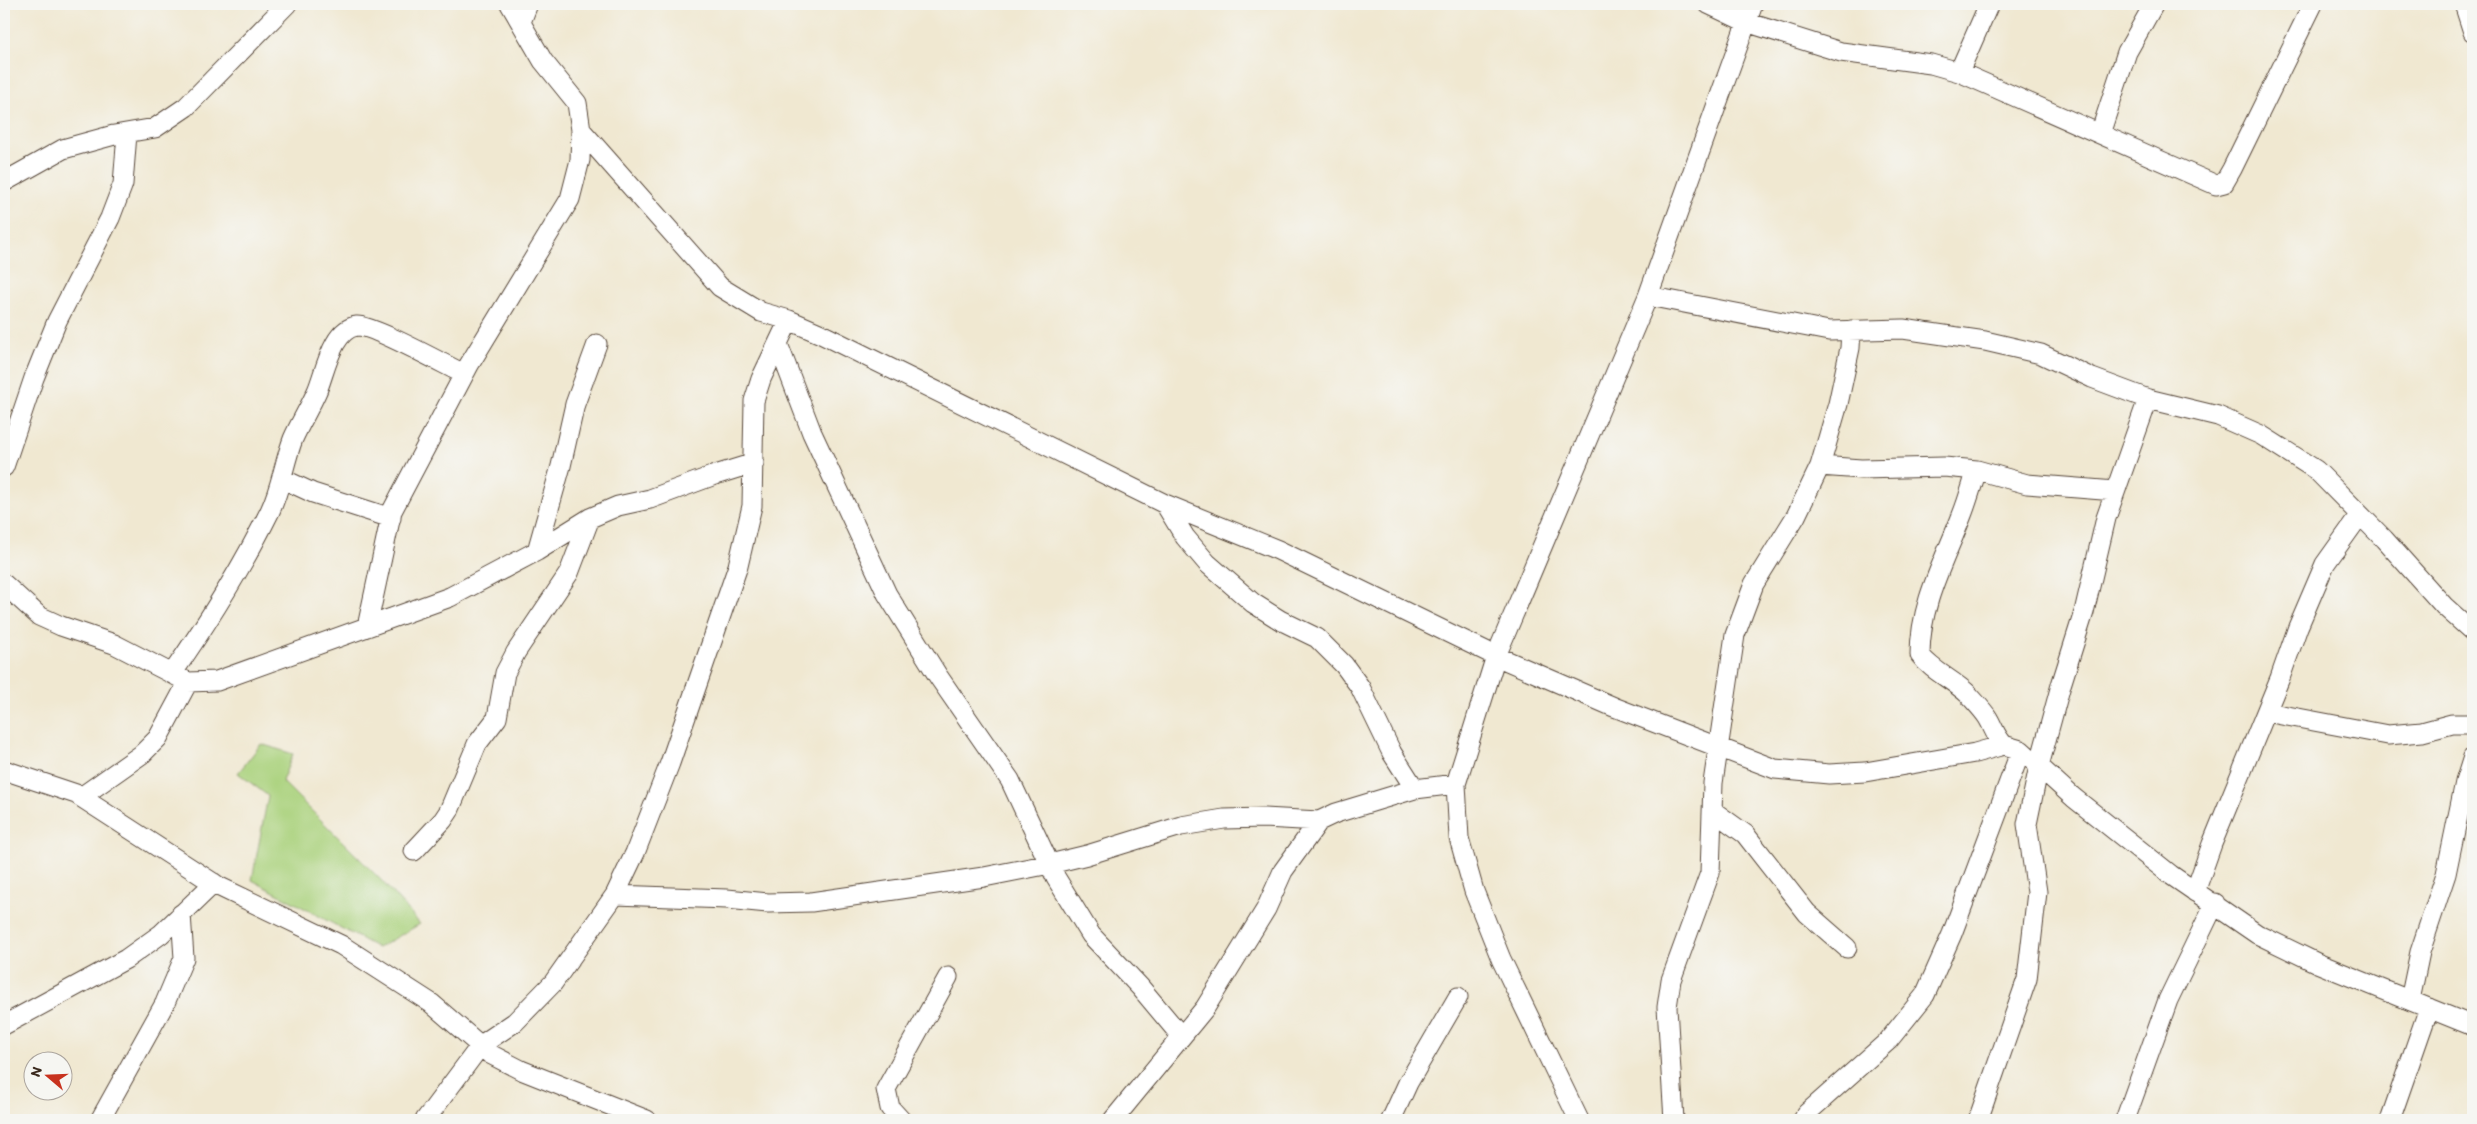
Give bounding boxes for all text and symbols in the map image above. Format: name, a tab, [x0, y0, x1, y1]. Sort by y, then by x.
north arrow	[22, 1052, 72, 1102]
text: N	[27, 1065, 46, 1079]

